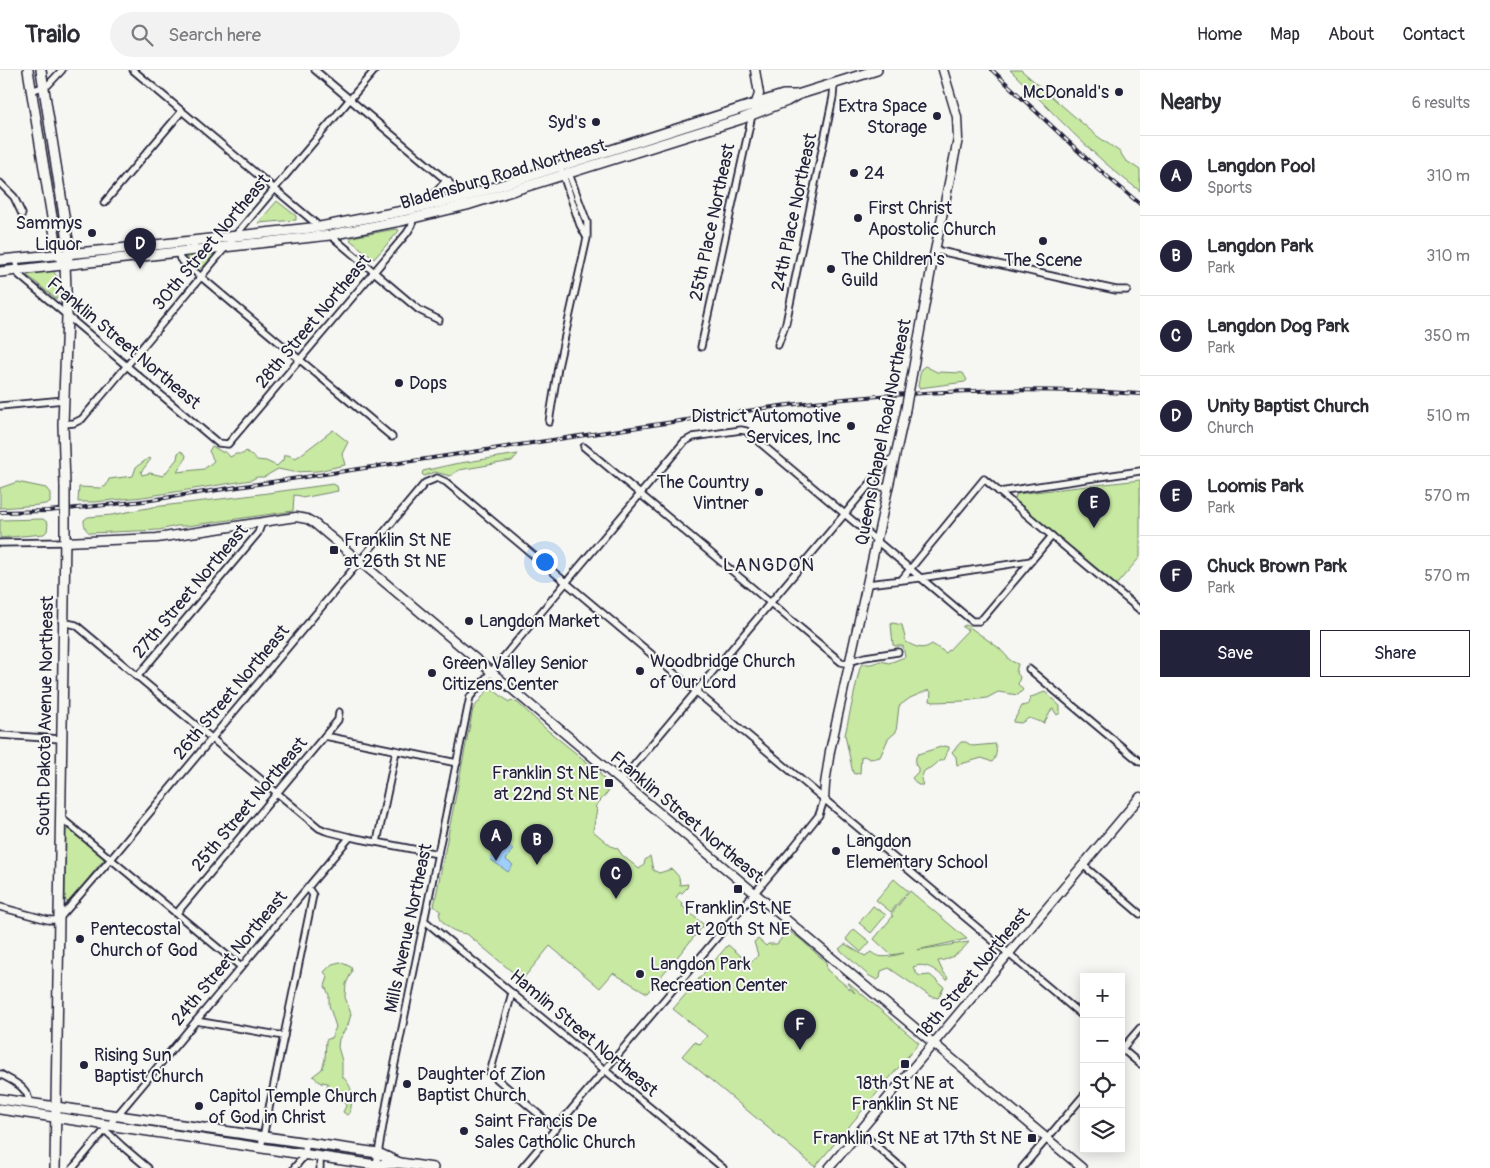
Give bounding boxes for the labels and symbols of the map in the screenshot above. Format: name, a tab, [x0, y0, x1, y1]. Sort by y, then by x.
place label: McDonald's	[1023, 81, 1109, 104]
marker: McDonald's	[1113, 86, 1125, 98]
place label: Extra Space Storage	[838, 95, 927, 139]
marker: Extra Space Storage	[931, 110, 943, 122]
place label: Syd's	[547, 111, 586, 134]
marker: Syd's	[590, 116, 602, 128]
street label: 24th Place Northeast	[766, 130, 823, 293]
street label: Bladensburg Road Northeast	[397, 134, 609, 215]
street label: 25th Place Northeast	[685, 141, 741, 303]
place label: 24	[864, 162, 885, 185]
marker: 24	[848, 167, 860, 179]
street label: 30th Street Northeast	[148, 169, 276, 315]
place label: First Christ Apostolic Church	[868, 197, 996, 241]
place label: Sammys Liquor	[15, 212, 83, 256]
marker: First Christ Apostolic Church	[852, 212, 864, 224]
marker: Sammys Liquor	[86, 227, 98, 239]
pin: D	[124, 228, 156, 269]
marker: The Scene	[1037, 235, 1049, 247]
place label: The Children's Guild	[841, 248, 945, 292]
street label: 28th Street Northeast	[251, 249, 377, 393]
place label: The Scene	[1004, 249, 1082, 272]
marker: The Children's Guild	[825, 263, 837, 275]
street label: Franklin Street Northeast	[42, 272, 206, 415]
street label: Queens Chapel Road Northeast	[850, 316, 917, 547]
place label: Dops	[409, 372, 447, 395]
marker: Dops	[393, 377, 405, 389]
place label: District Automotive Services, Inc	[691, 405, 841, 449]
marker: District Automotive Services, Inc	[845, 420, 857, 432]
place label: The Country Vintner	[657, 471, 750, 515]
marker: The Country Vintner	[753, 486, 765, 498]
pin: E	[1078, 487, 1110, 528]
street label: 27th Street Northeast	[127, 519, 254, 663]
place label: Franklin St NE at 26th St NE	[344, 529, 451, 573]
marker: Franklin St NE at 26th St NE	[328, 544, 340, 556]
your location	[532, 549, 558, 575]
district label: LANGDON	[723, 553, 815, 577]
street label: South Dakota Avenue Northeast	[32, 595, 59, 837]
place label: Langdon Market	[479, 610, 600, 633]
marker: Langdon Market	[463, 615, 475, 627]
street label: 26th Street Northeast	[168, 619, 295, 765]
place label: Woodbridge Church of Our Lord	[650, 650, 795, 694]
place label: Green Valley Senior Citizens Center	[442, 652, 589, 696]
marker: Woodbridge Church of Our Lord	[634, 665, 646, 677]
marker: Green Valley Senior Citizens Center	[426, 667, 438, 679]
street label: 25th Street Northeast	[186, 732, 313, 876]
street label: Franklin Street Northeast	[605, 746, 769, 889]
place label: Franklin St NE at 22nd St NE	[492, 762, 599, 806]
marker: Franklin St NE at 22nd St NE	[603, 777, 615, 789]
pin: A	[480, 820, 512, 861]
pin: B	[521, 824, 553, 865]
place label: Langdon Elementary School	[846, 830, 988, 874]
street label: Mills Avenue Northeast	[379, 841, 438, 1015]
marker: Langdon Elementary School	[830, 845, 842, 857]
pin: C	[600, 858, 632, 899]
marker: Franklin St NE at 20th St NE	[732, 883, 744, 895]
street label: 24th Street Northeast	[166, 886, 293, 1031]
place label: Franklin St NE at 20th St NE	[684, 897, 792, 941]
street label: 18th Street Northeast	[912, 902, 1036, 1044]
place label: Pentecostal Church of God	[90, 918, 198, 962]
marker: Pentecostal Church of God	[74, 933, 86, 945]
place label: Langdon Park Recreation Center	[650, 953, 788, 997]
street label: Hamlin Street Northeast	[505, 965, 663, 1103]
marker: Langdon Park Recreation Center	[634, 968, 646, 980]
pin: F	[784, 1009, 816, 1050]
place label: Rising Sun Baptist Church	[94, 1044, 203, 1088]
marker: 18th St NE at Franklin St NE	[899, 1058, 911, 1070]
marker: Rising Sun Baptist Church	[78, 1059, 90, 1071]
place label: Daughter of Zion Baptist Church	[417, 1063, 546, 1107]
place label: 18th St NE at Franklin St NE	[851, 1072, 959, 1116]
marker: Daughter of Zion Baptist Church	[401, 1078, 413, 1090]
place label: Capitol Temple Church of God in Christ	[209, 1085, 377, 1129]
marker: Capitol Temple Church of God in Christ	[193, 1100, 205, 1112]
place label: Saint Francis De Sales Catholic Church	[474, 1110, 635, 1154]
marker: Saint Francis De Sales Catholic Church	[458, 1125, 470, 1137]
place label: Franklin St NE at 17th St NE	[812, 1127, 1022, 1150]
marker: Franklin St NE at 17th St NE	[1026, 1132, 1038, 1144]

